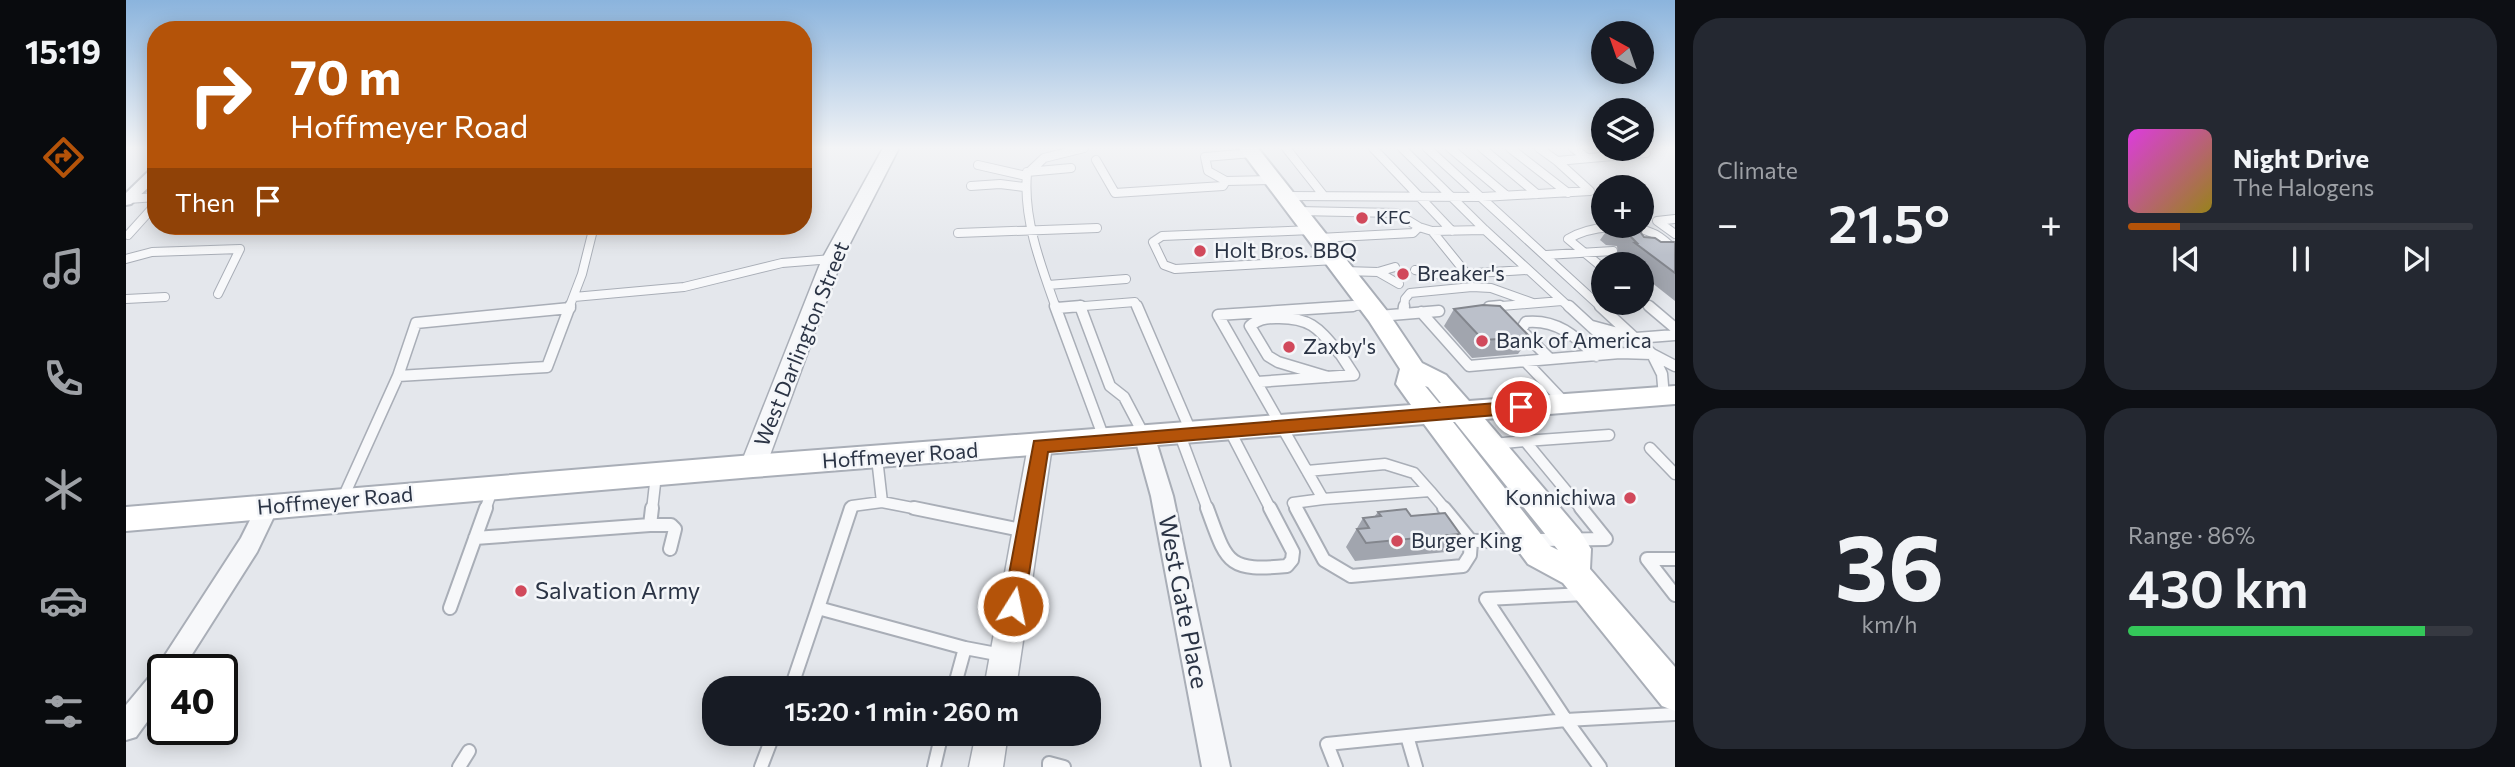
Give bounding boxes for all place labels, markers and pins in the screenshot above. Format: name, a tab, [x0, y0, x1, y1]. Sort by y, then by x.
place label: KFC	[1376, 206, 1411, 228]
marker: KFC	[1354, 210, 1370, 226]
place label: Holt Bros. BBQ	[1214, 237, 1357, 262]
marker: Holt Bros. BBQ	[1192, 243, 1208, 259]
place label: Breaker's	[1417, 260, 1505, 285]
marker: Breaker's	[1395, 266, 1411, 282]
place label: Bank of America	[1496, 327, 1652, 352]
place label: Zaxby's	[1303, 333, 1376, 358]
marker: Bank of America	[1474, 333, 1490, 349]
marker: Zaxby's	[1281, 339, 1297, 355]
pin	[1491, 377, 1551, 437]
place label: Konnichiwa	[1505, 484, 1616, 509]
marker: Konnichiwa	[1622, 490, 1638, 506]
place label: Burger King	[1411, 527, 1522, 552]
marker: Burger King	[1389, 533, 1405, 549]
place label: Salvation Army	[535, 575, 700, 604]
marker: Salvation Army	[513, 583, 529, 599]

